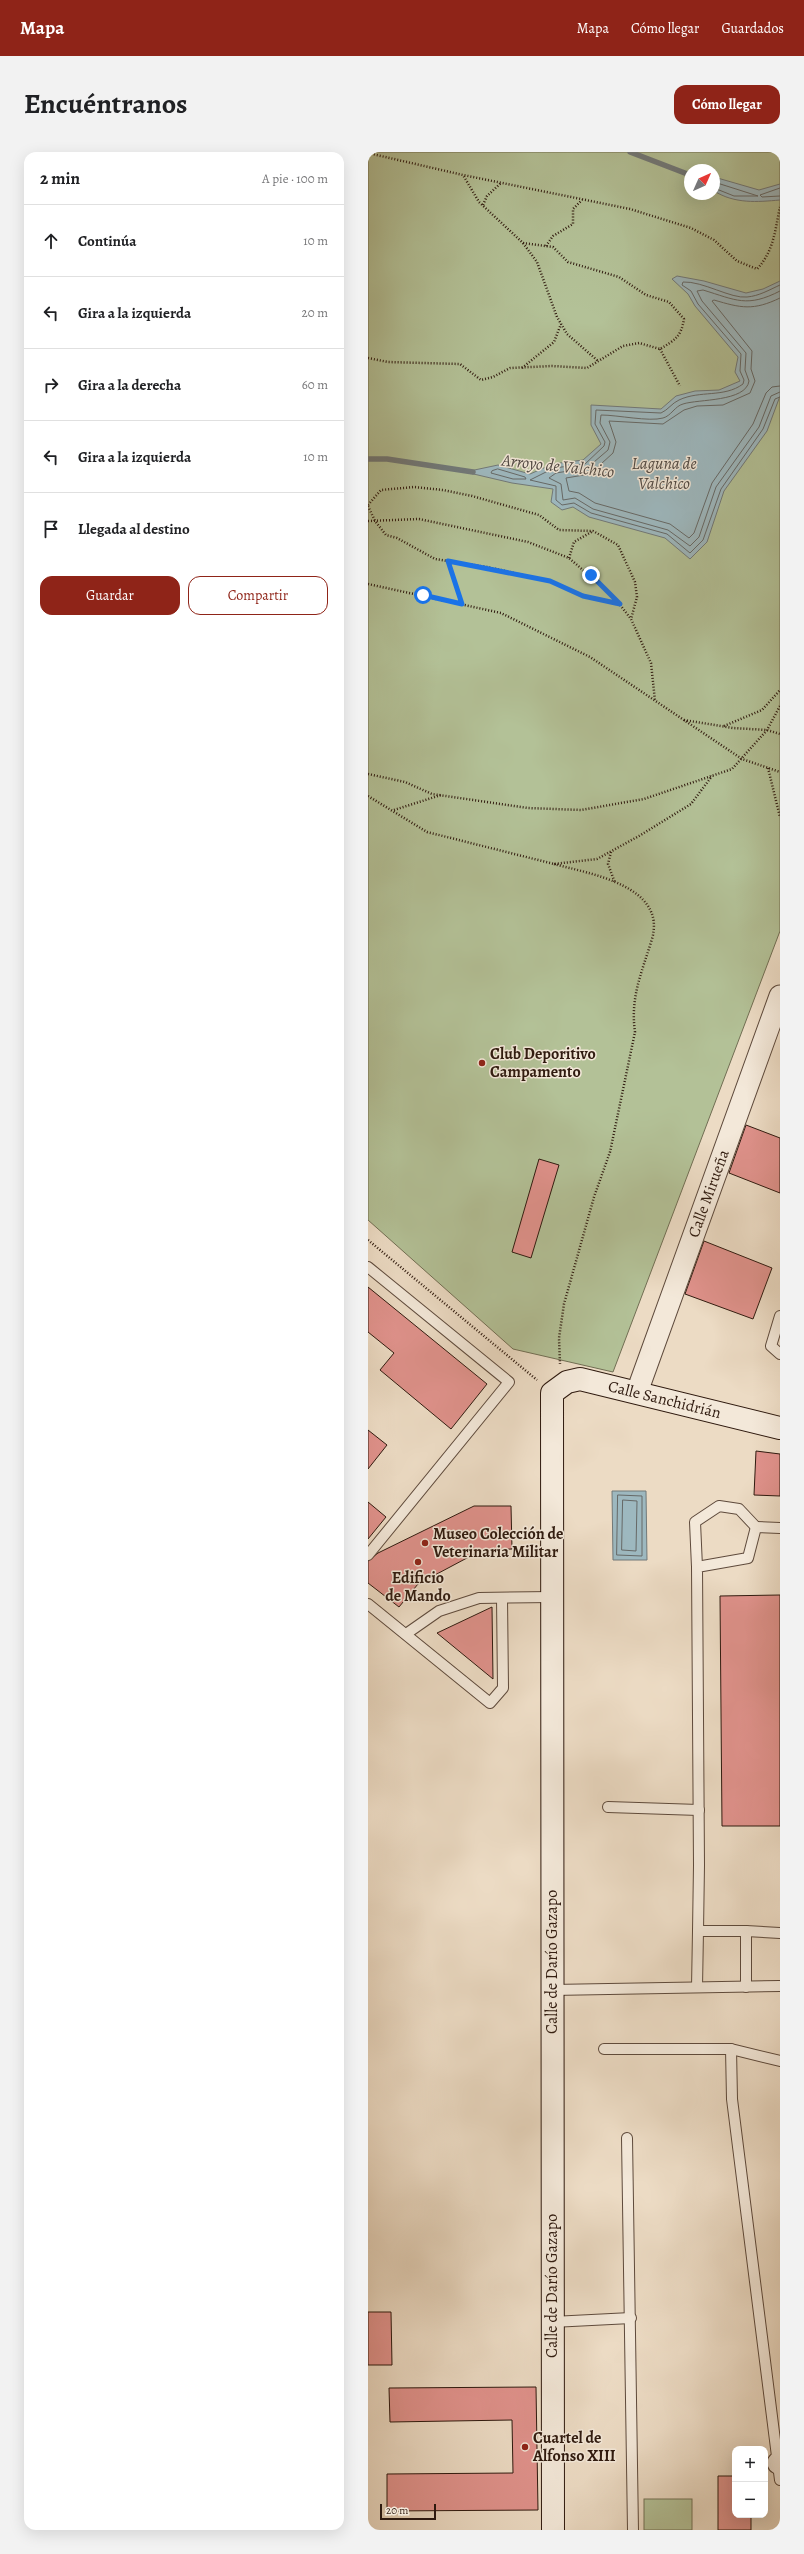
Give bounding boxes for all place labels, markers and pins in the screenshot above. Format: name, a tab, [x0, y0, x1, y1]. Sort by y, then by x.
place label: Club Deporitivo Campamento	[490, 1043, 596, 1083]
marker: Club Deporitivo Campamento	[477, 1058, 487, 1068]
place label: Museo Colección de Veterinaria Militar	[432, 1523, 563, 1563]
marker: Museo Colección de Veterinaria Militar	[420, 1538, 430, 1548]
marker: Edificio de Mando	[413, 1557, 423, 1567]
place label: Edificio de Mando	[385, 1567, 451, 1607]
place label: Cuartel de Alfonso XIII	[532, 2427, 616, 2467]
marker: Cuartel de Alfonso XIII	[520, 2442, 530, 2452]

